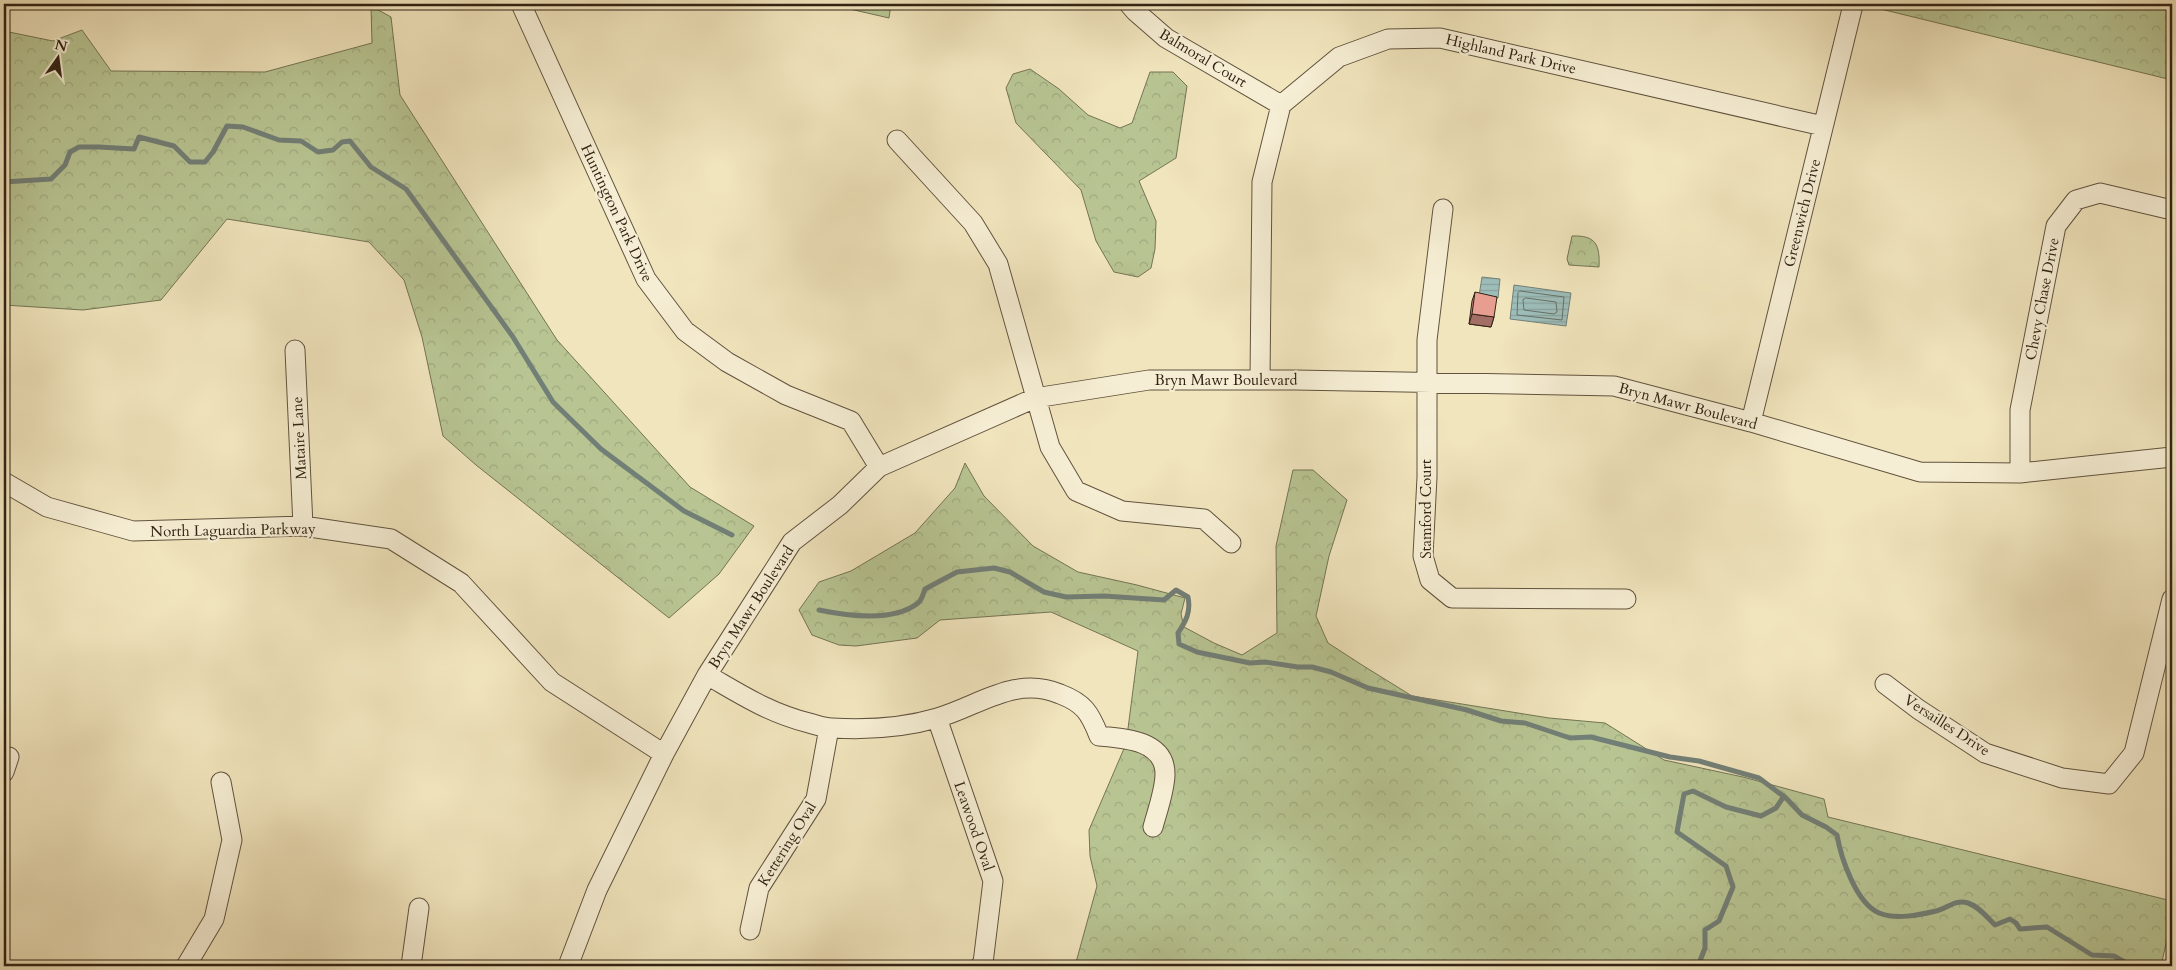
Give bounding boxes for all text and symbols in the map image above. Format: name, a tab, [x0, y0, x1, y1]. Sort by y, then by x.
street label: Balmoral Court	[1155, 24, 1251, 92]
street label: Highland Park Drive	[1444, 29, 1578, 79]
north arrow	[32, 32, 82, 82]
text: N	[53, 35, 69, 57]
street label: Huntington Park Drive	[576, 141, 658, 285]
street label: Greenwich Drive	[1779, 156, 1825, 269]
street label: Chevy Chase Drive	[2020, 236, 2064, 362]
street label: Bryn Mawr Boulevard	[1155, 370, 1298, 390]
street label: Bryn Mawr Boulevard	[1616, 378, 1760, 434]
street label: Mataire Lane	[287, 396, 311, 480]
street label: Stamford Court	[1416, 459, 1436, 559]
street label: North Laguardia Parkway	[150, 519, 316, 541]
street label: Bryn Mawr Boulevard	[704, 542, 798, 672]
street label: Versailles Drive	[1900, 690, 1994, 760]
street label: Leawood Oval	[949, 779, 999, 874]
street label: Kettering Oval	[753, 798, 821, 890]

